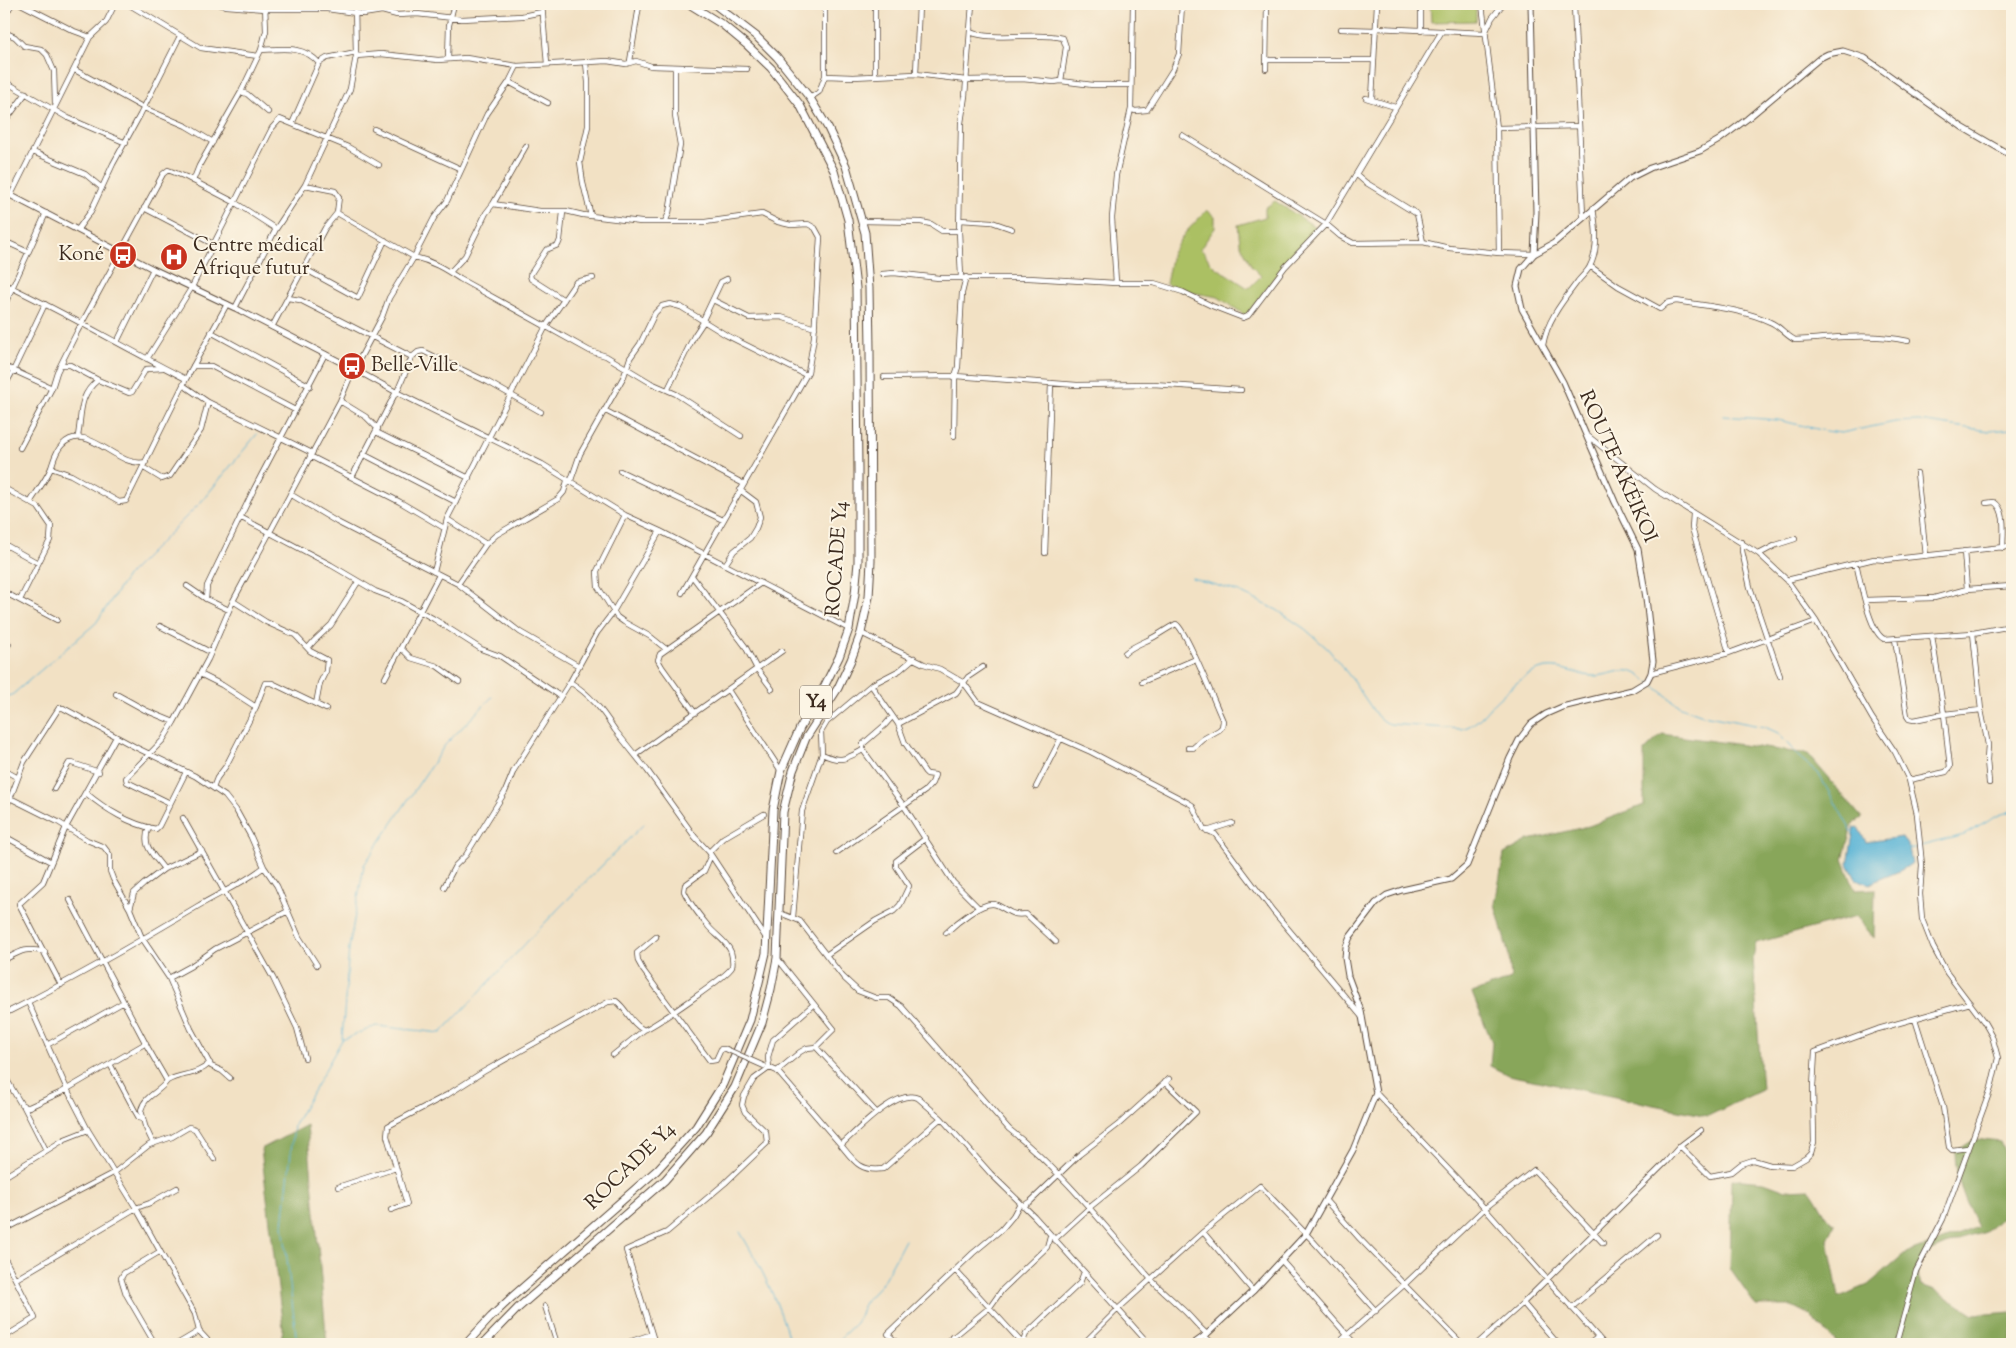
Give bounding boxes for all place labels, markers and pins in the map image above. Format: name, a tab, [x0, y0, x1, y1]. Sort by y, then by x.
place label: Centre médical Afrique futur	[193, 232, 324, 284]
bus stop icon: Koné	[108, 240, 138, 270]
place label: Koné	[59, 241, 104, 270]
hospital icon: Centre médical Afrique futur	[159, 242, 189, 272]
bus stop icon: Belle-Ville	[337, 351, 367, 381]
place label: Belle-Ville	[371, 352, 458, 381]

